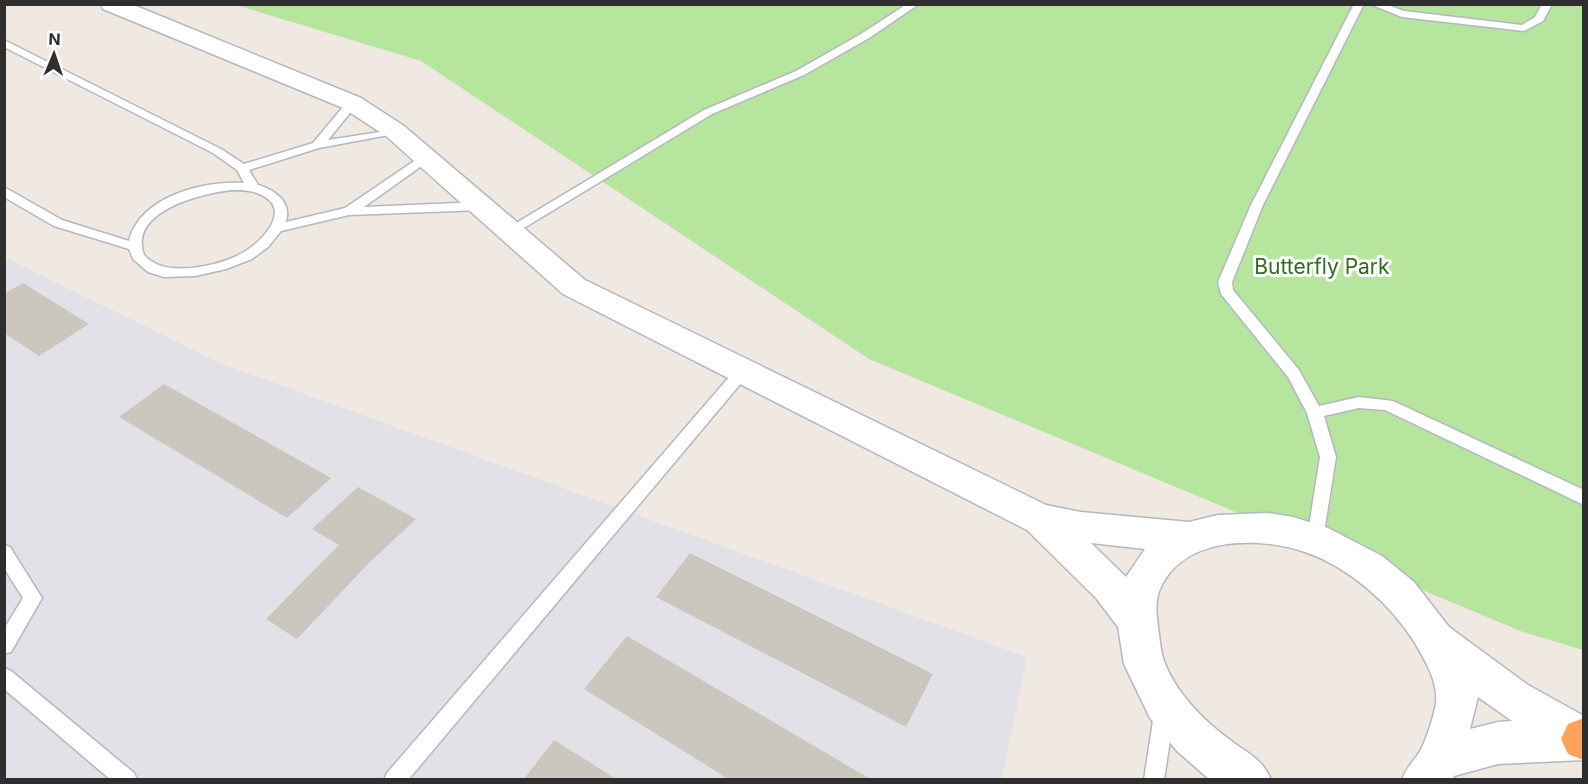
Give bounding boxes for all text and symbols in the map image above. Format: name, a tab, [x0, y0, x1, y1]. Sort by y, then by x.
north arrow	[24, 24, 84, 84]
text: N	[48, 29, 61, 49]
park label: Butterfly Park	[1254, 254, 1390, 279]

